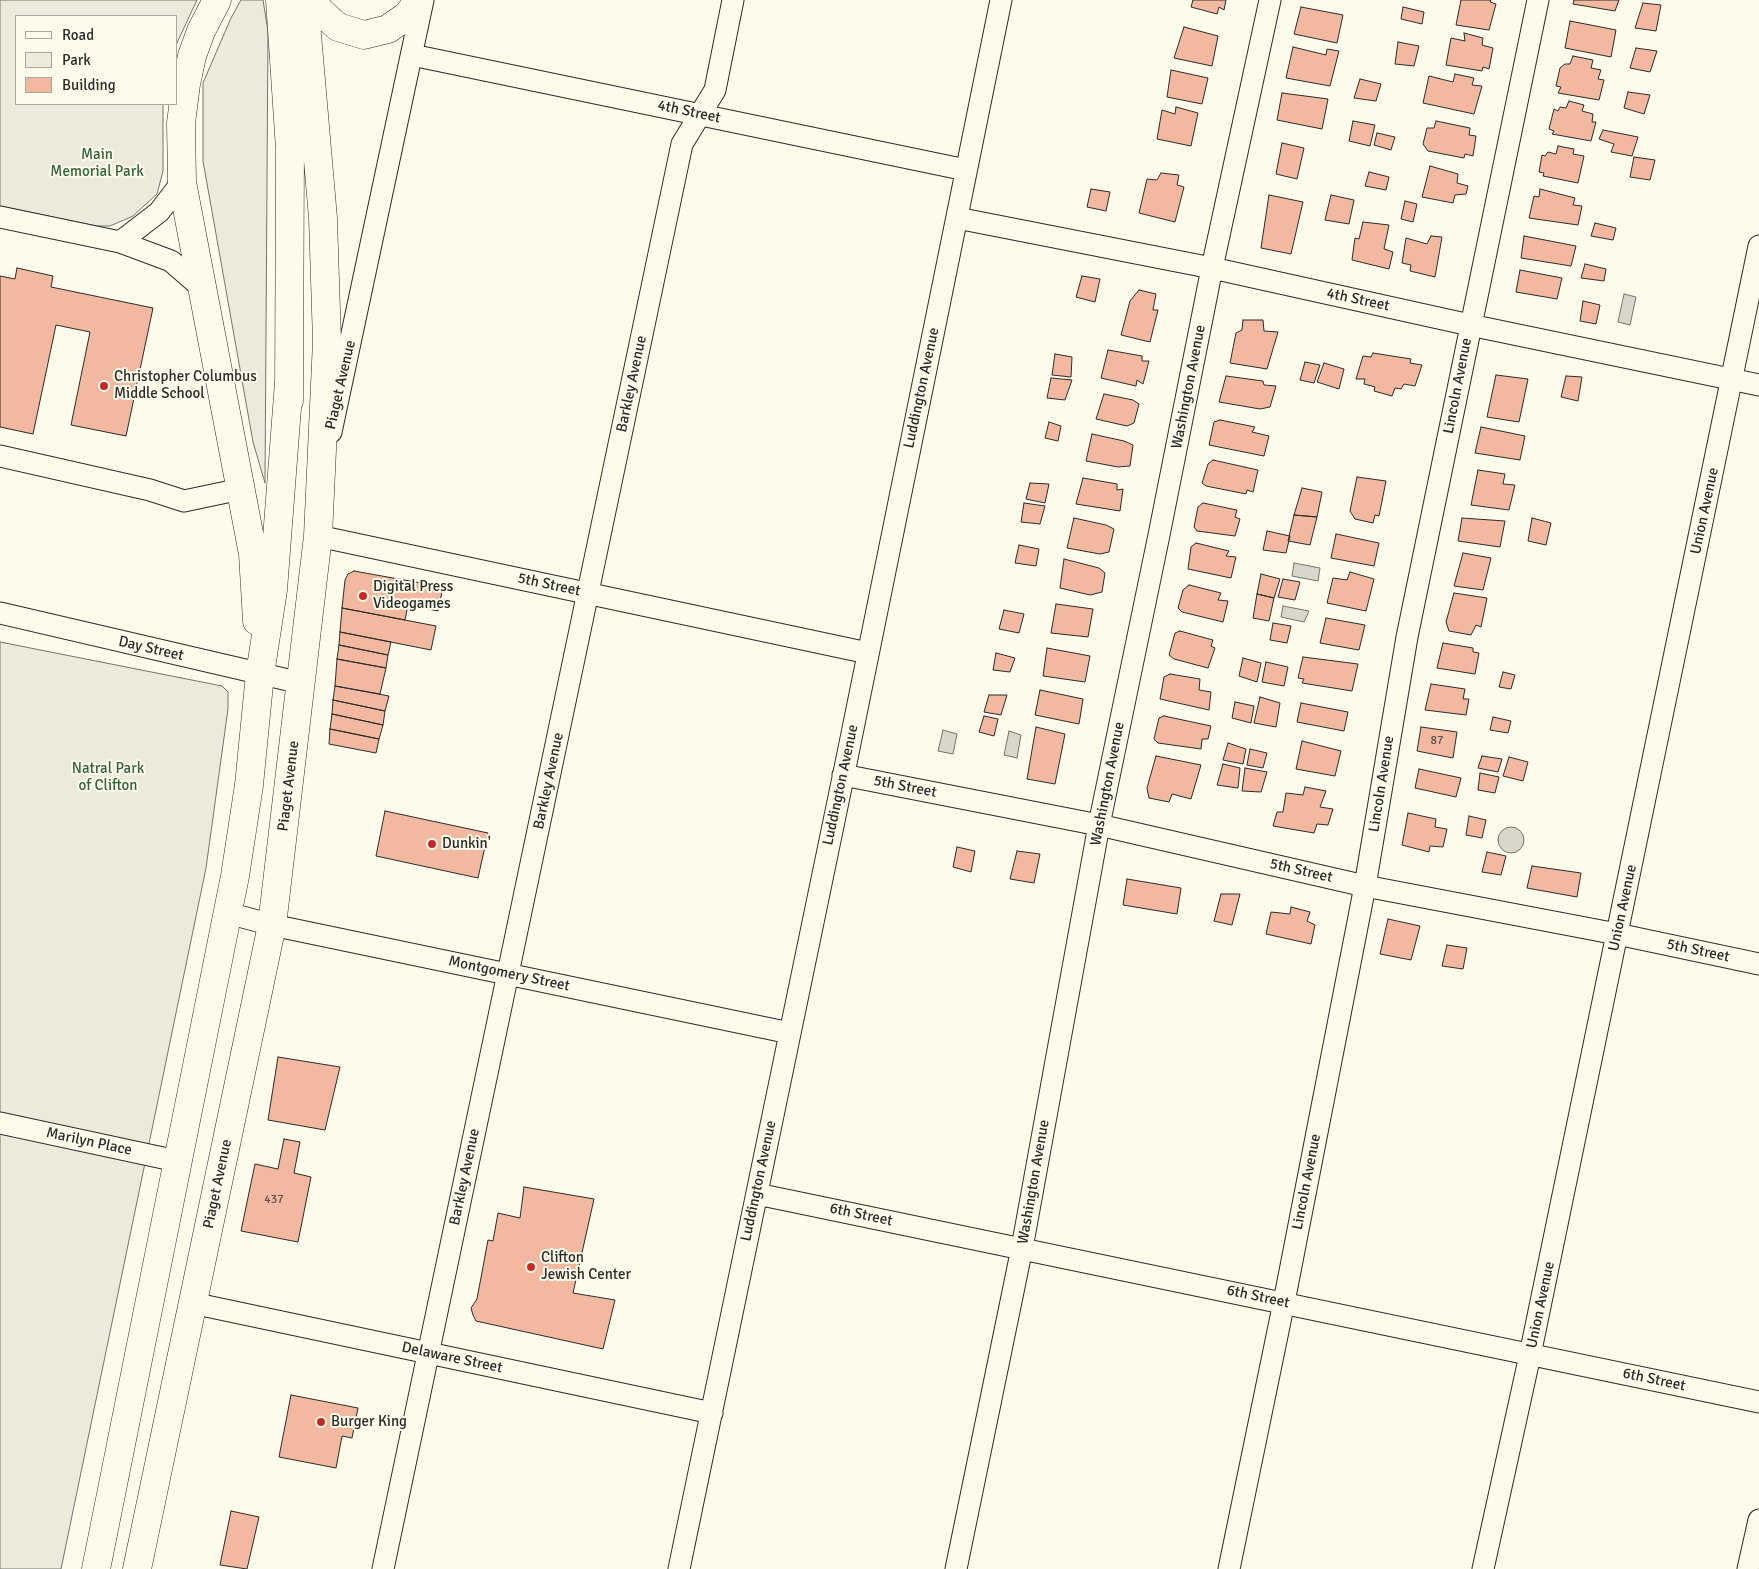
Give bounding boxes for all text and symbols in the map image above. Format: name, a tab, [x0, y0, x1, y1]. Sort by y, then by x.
legend	[15, 15, 178, 105]
text: Road	[62, 26, 94, 44]
text: Park	[62, 51, 91, 69]
text: Building	[62, 76, 116, 94]
street label: 4th Street	[656, 97, 722, 127]
park label: Main Memorial Park	[50, 146, 144, 181]
street label: 4th Street	[1325, 285, 1391, 315]
street label: Washington Avenue	[1168, 323, 1210, 451]
street label: Luddington Avenue	[900, 326, 944, 450]
street label: Barkley Avenue	[613, 334, 651, 434]
street label: Lincoln Avenue	[1440, 336, 1476, 436]
street label: Piaget Avenue	[322, 339, 360, 431]
place label: Christopher Columbus Middle School	[114, 368, 257, 403]
marker: Christopher Columbus Middle School	[98, 380, 110, 392]
street label: Union Avenue	[1687, 466, 1723, 556]
street label: 5th Street	[516, 570, 582, 600]
place label: Digital Press Videogames	[373, 578, 453, 613]
marker: Digital Press Videogames	[357, 590, 369, 602]
street label: Day Street	[117, 633, 185, 665]
street label: Washington Avenue	[1087, 720, 1129, 848]
street label: Luddington Avenue	[819, 723, 863, 847]
street label: Barkley Avenue	[530, 731, 568, 831]
street label: Lincoln Avenue	[1365, 734, 1399, 834]
house number: 87	[1431, 734, 1443, 748]
street label: Piaget Avenue	[275, 740, 303, 832]
park label: Natral Park of Clifton	[72, 760, 144, 795]
street label: 5th Street	[872, 772, 938, 802]
place label: Dunkin'	[442, 835, 491, 853]
marker: Dunkin'	[426, 838, 438, 850]
street label: 5th Street	[1268, 855, 1334, 887]
street label: Union Avenue	[1605, 863, 1641, 953]
street label: 5th Street	[1665, 936, 1731, 966]
street label: Montgomery Street	[447, 952, 571, 996]
street label: Washington Avenue	[1014, 1118, 1054, 1246]
street label: Luddington Avenue	[737, 1119, 781, 1243]
street label: Marilyn Place	[44, 1124, 134, 1160]
street label: Barkley Avenue	[446, 1127, 484, 1227]
street label: Lincoln Avenue	[1289, 1132, 1325, 1232]
street label: Piaget Avenue	[200, 1138, 236, 1230]
house number: 437	[264, 1193, 284, 1207]
street label: 6th Street	[828, 1200, 894, 1230]
place label: Clifton Jewish Center	[541, 1249, 631, 1284]
street label: Union Avenue	[1523, 1260, 1559, 1350]
marker: Clifton Jewish Center	[525, 1261, 537, 1273]
street label: 6th Street	[1225, 1282, 1291, 1312]
street label: Delaware Street	[400, 1339, 504, 1377]
street label: 6th Street	[1621, 1365, 1687, 1395]
place label: Burger King	[331, 1413, 407, 1431]
marker: Burger King	[315, 1416, 327, 1428]

